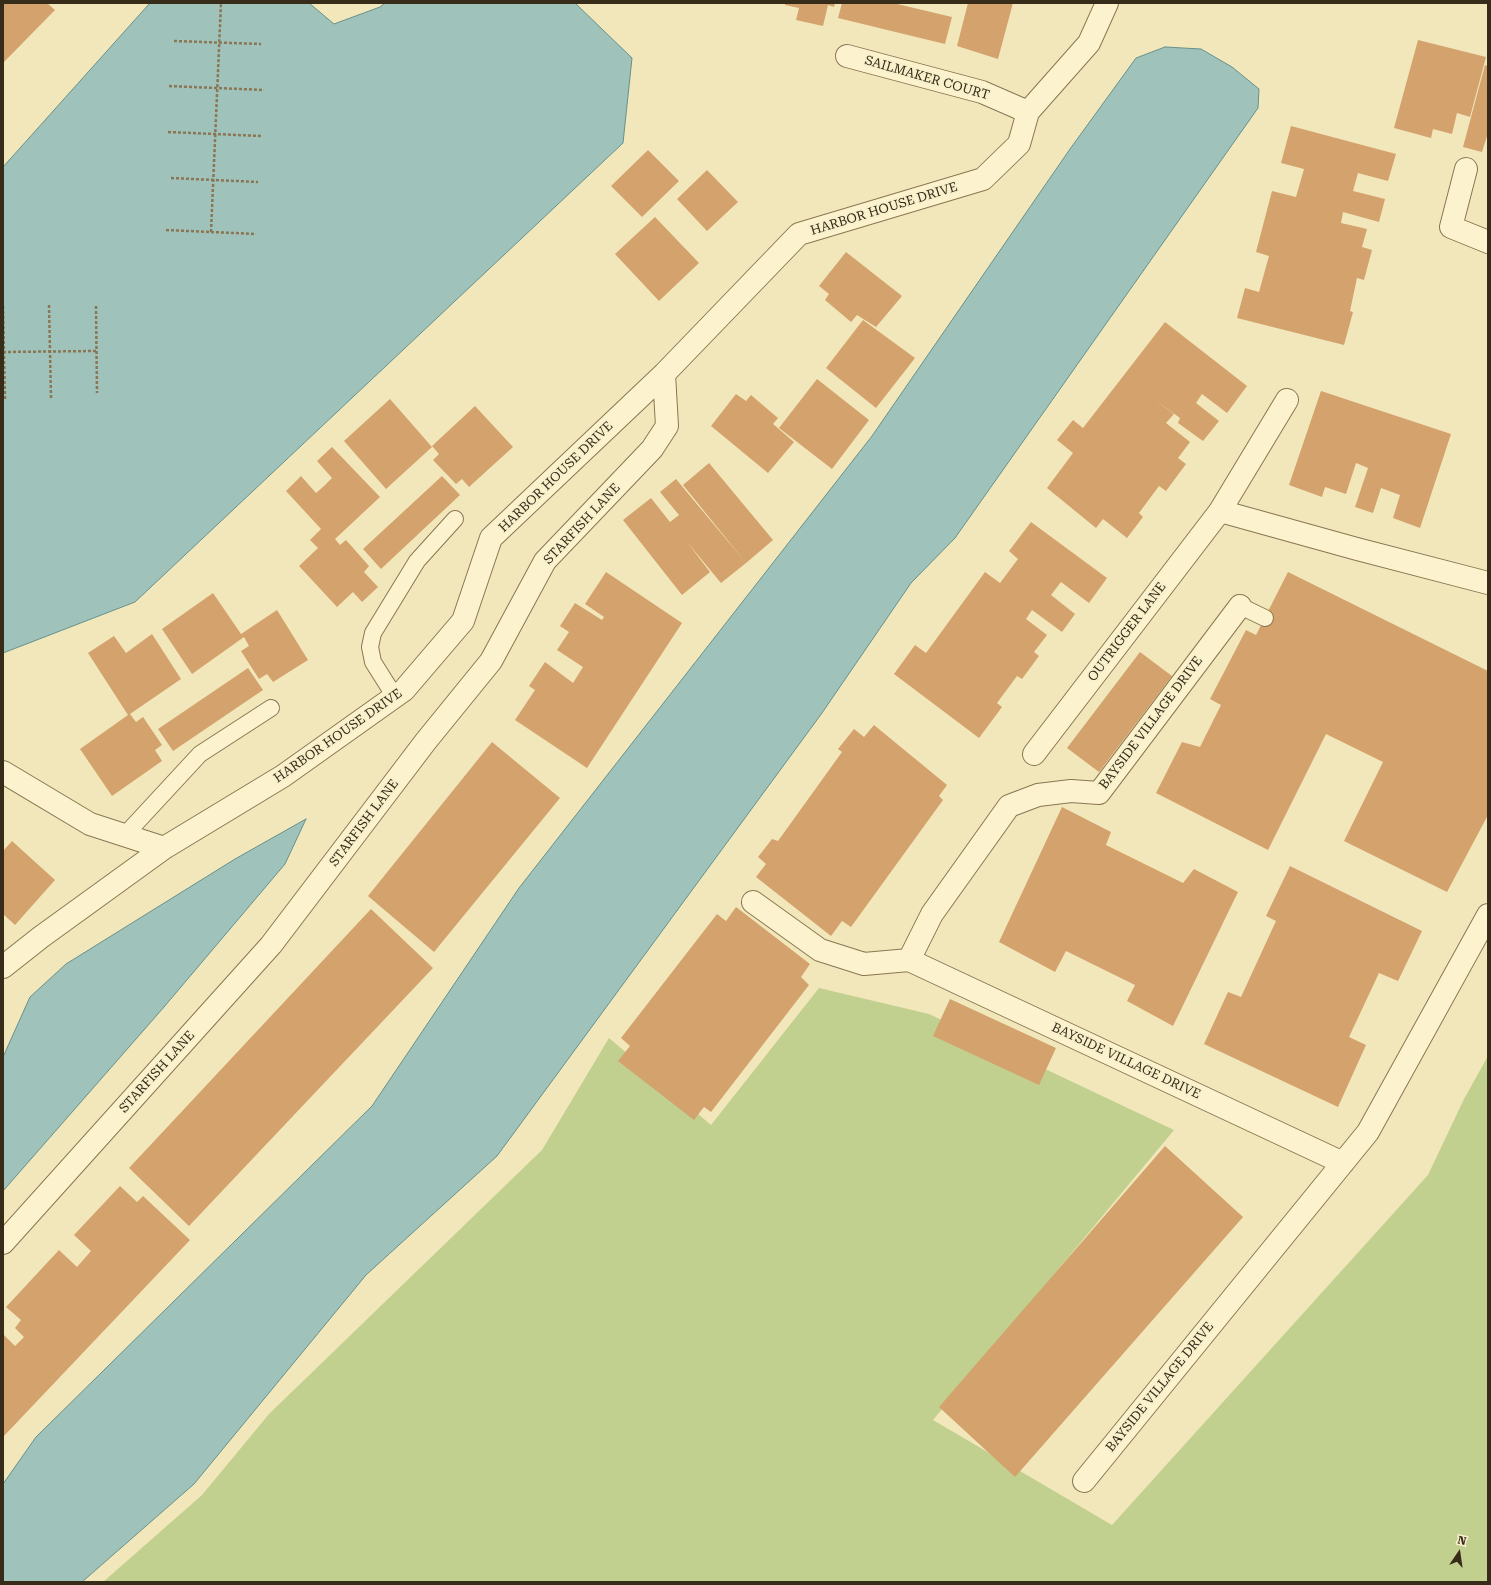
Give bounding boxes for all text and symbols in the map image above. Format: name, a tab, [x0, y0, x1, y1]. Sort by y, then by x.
street label: SAILMAKER COURT	[863, 53, 991, 103]
street label: HARBOR HOUSE DRIVE	[809, 179, 959, 239]
street label: HARBOR HOUSE DRIVE	[496, 418, 616, 536]
street label: STARFISH LANE	[540, 480, 624, 568]
street label: OUTRIGGER LANE	[1085, 579, 1169, 685]
street label: BAYSIDE VILLAGE DRIVE	[1096, 653, 1206, 793]
street label: HARBOR HOUSE DRIVE	[271, 686, 405, 786]
street label: STARFISH LANE	[326, 776, 402, 870]
street label: BAYSIDE VILLAGE DRIVE	[1049, 1020, 1203, 1102]
street label: STARFISH LANE	[116, 1028, 198, 1116]
street label: BAYSIDE VILLAGE DRIVE	[1103, 1319, 1217, 1455]
north arrow	[1439, 1533, 1479, 1573]
text: N	[1456, 1534, 1467, 1548]

